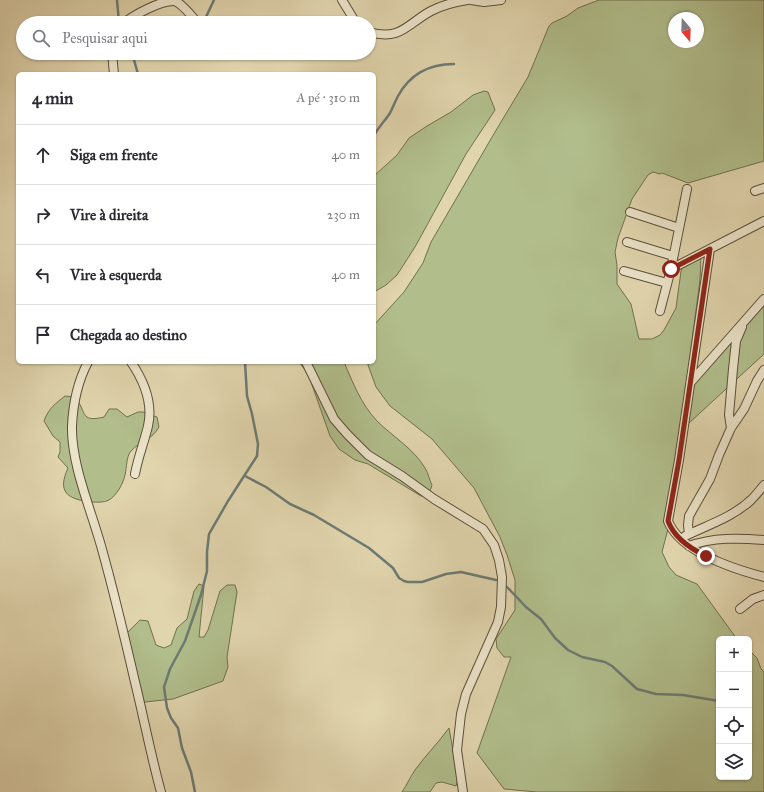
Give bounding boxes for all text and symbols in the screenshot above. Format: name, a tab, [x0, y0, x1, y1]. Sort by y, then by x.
north arrow	[668, 12, 704, 48]
search box	[16, 16, 376, 60]
icon: search	[30, 27, 52, 49]
text: Pesquisar aqui	[62, 29, 148, 47]
text: 4 min	[32, 88, 73, 109]
text: A pé · 310 m	[297, 90, 360, 106]
icon: ahead	[32, 144, 54, 166]
text: Siga em frente	[70, 146, 158, 164]
text: 40 m	[331, 147, 360, 163]
icon: right	[32, 204, 54, 226]
text: Vire à direita	[70, 206, 148, 224]
text: 230 m	[327, 207, 360, 223]
route start	[662, 260, 680, 278]
icon: left	[32, 264, 54, 286]
text: Vire à esquerda	[70, 266, 162, 284]
text: 40 m	[331, 267, 360, 283]
icon: arrive	[32, 324, 54, 346]
text: Chegada ao destino	[70, 326, 187, 344]
route end	[697, 547, 715, 565]
map controls	[716, 636, 752, 780]
button: +	[716, 636, 752, 672]
button: −	[716, 672, 752, 708]
button: locate	[716, 708, 752, 744]
button: layers	[716, 744, 752, 780]

